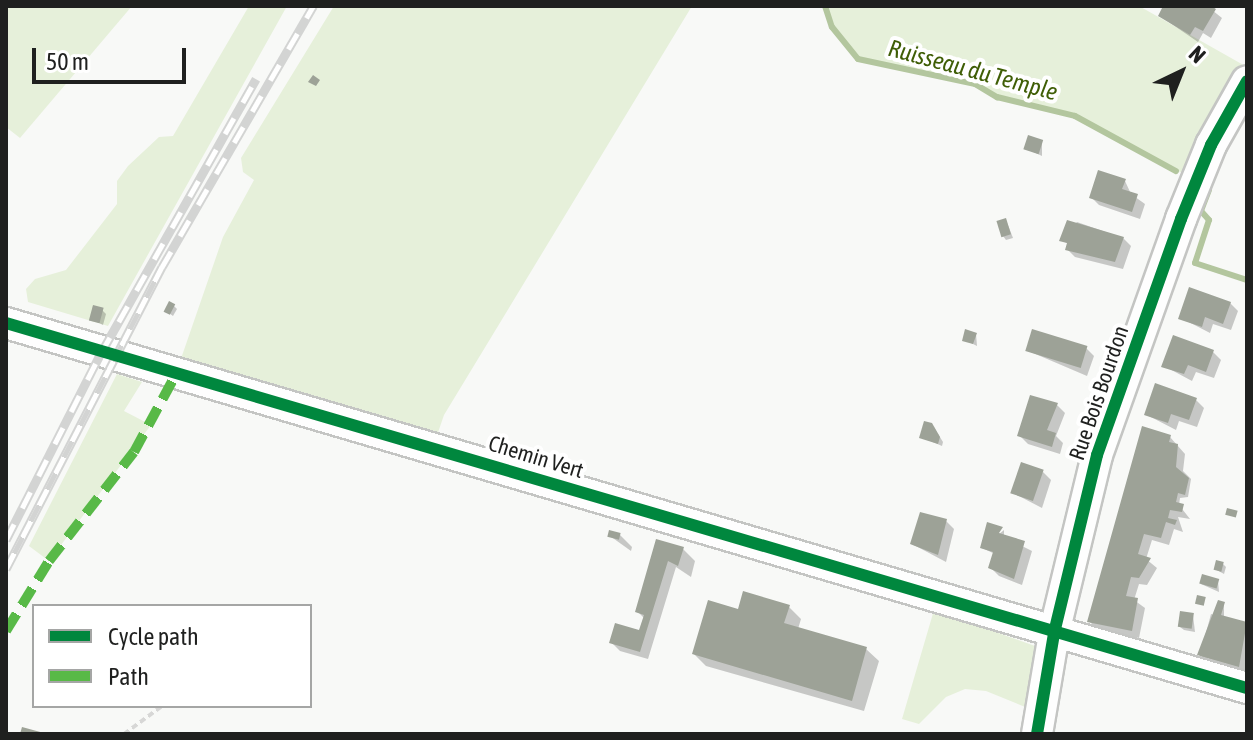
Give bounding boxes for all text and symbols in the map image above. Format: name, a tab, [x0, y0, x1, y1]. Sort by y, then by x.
scale bar	[36, 32, 190, 82]
north arrow	[1141, 32, 1221, 112]
water label: Ruisseau du Temple	[885, 34, 1061, 106]
text: N	[1184, 41, 1211, 68]
text: 50 m	[46, 48, 89, 75]
street label: Rue Bois Bourdon	[1064, 322, 1134, 464]
street label: Chemin Vert	[485, 430, 587, 484]
legend	[32, 604, 312, 708]
text: Cycle path	[108, 623, 199, 650]
text: Path	[108, 663, 149, 690]

